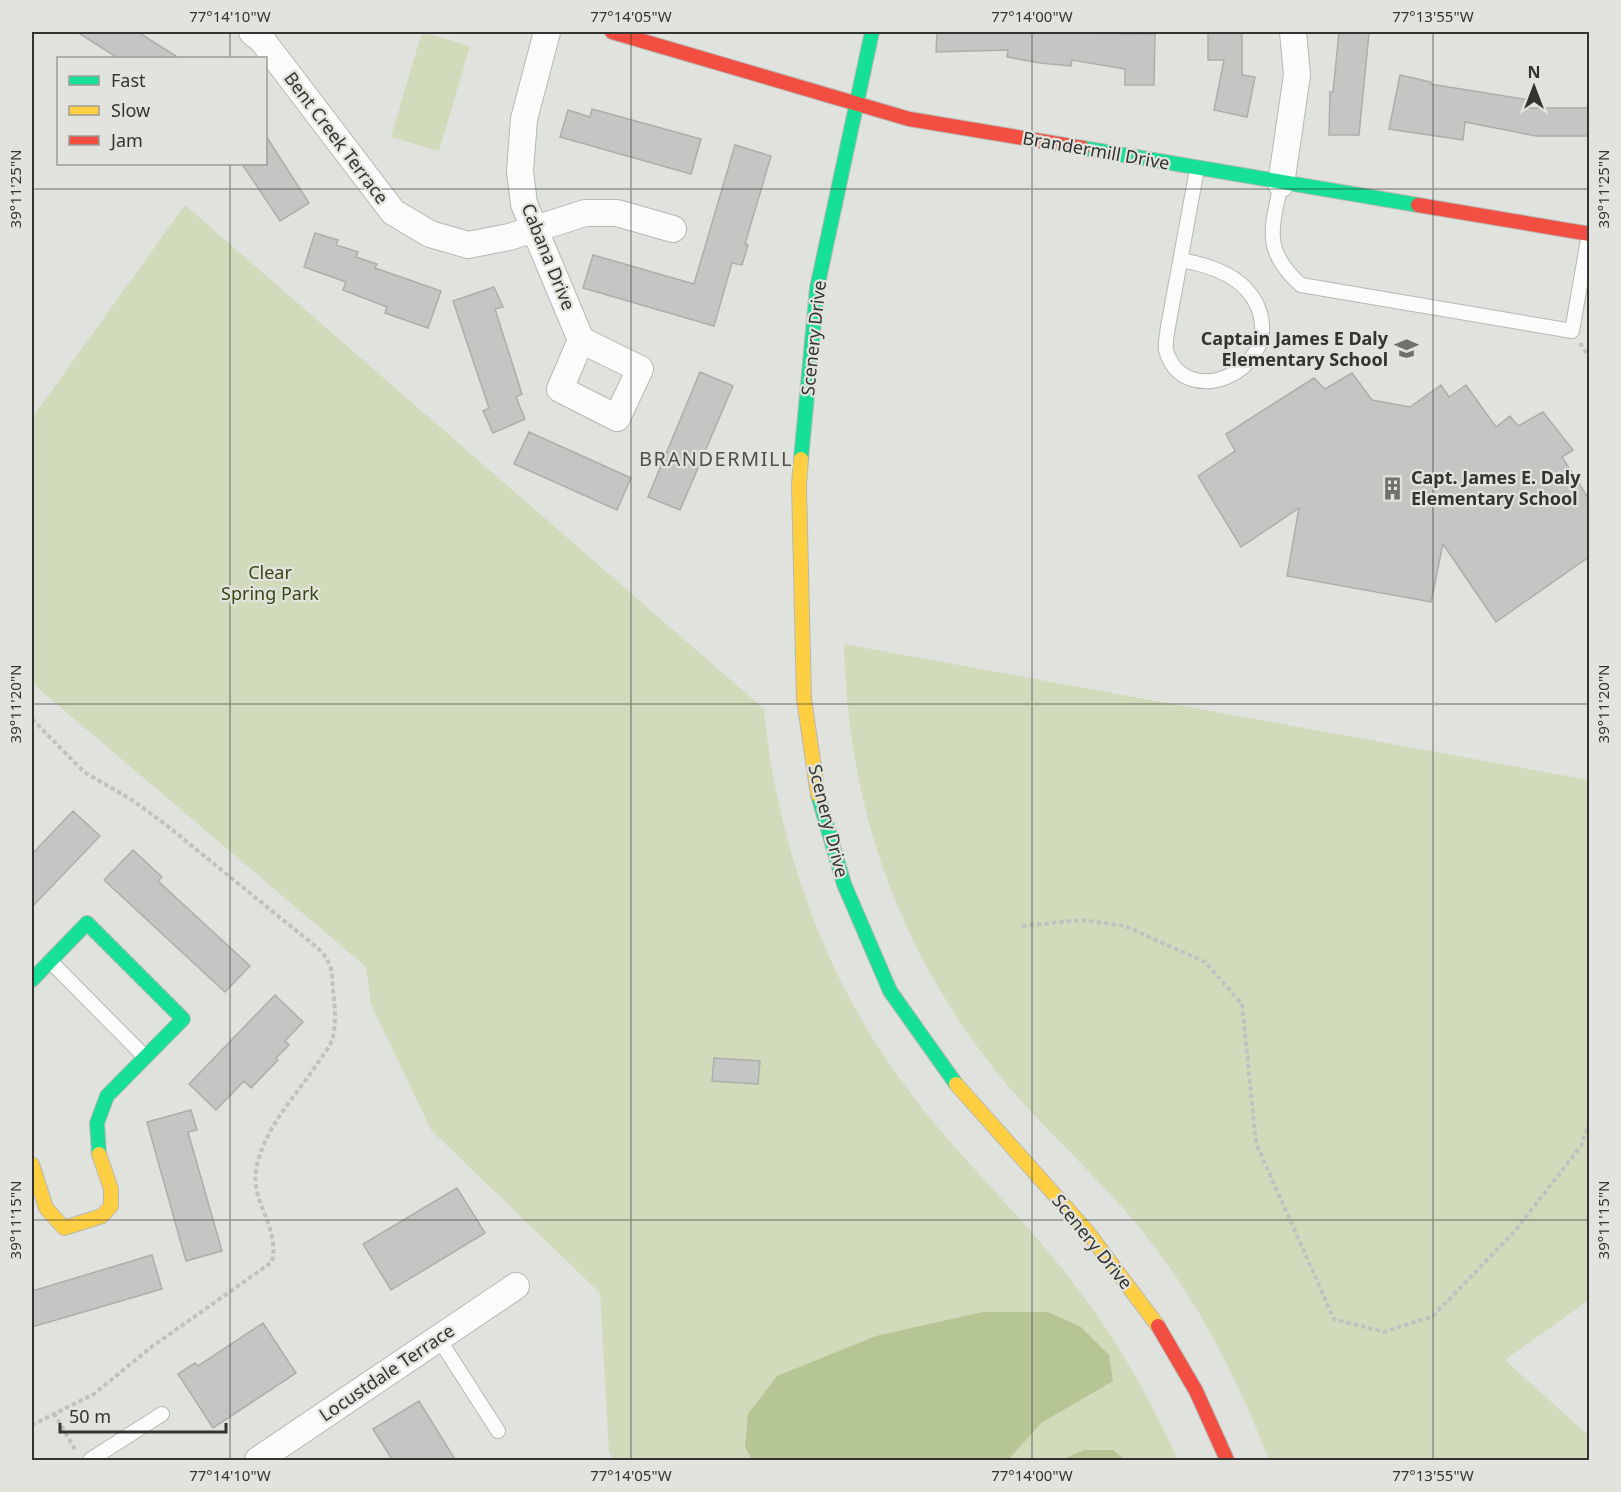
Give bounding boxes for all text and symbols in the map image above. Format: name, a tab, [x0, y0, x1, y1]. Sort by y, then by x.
text: 77°14'10"W	[189, 6, 271, 26]
text: 77°14'05"W	[590, 6, 672, 26]
text: 77°14'00"W	[991, 6, 1073, 26]
text: 77°13'55"W	[1392, 6, 1474, 26]
legend	[57, 57, 267, 165]
north arrow	[1504, 57, 1564, 117]
text: N	[1527, 61, 1541, 83]
street label: Bent Creek Terrace	[279, 66, 394, 208]
text: Fast	[111, 68, 146, 92]
text: Slow	[111, 98, 150, 122]
street label: Brandermill Drive	[1021, 125, 1171, 175]
text: Jam	[109, 128, 143, 152]
text: 39°11'25"N	[5, 150, 25, 228]
text: 39°11'25"N	[1593, 150, 1613, 228]
street label: Cabana Drive	[517, 200, 581, 314]
street label: Scenery Drive	[795, 279, 831, 397]
place label: Captain James E Daly Elementary School	[1201, 326, 1389, 371]
school or university icon: Captain James E Daly Elementary School	[1393, 336, 1419, 362]
district label: BRANDERMILL	[639, 445, 793, 472]
place label: Capt. James E. Daly Elementary School	[1411, 465, 1581, 510]
building icon: Capt. James E. Daly Elementary School	[1380, 475, 1406, 501]
park label: Clear Spring Park	[221, 560, 319, 605]
text: 39°11'20"N	[5, 665, 25, 743]
text: 39°11'20"N	[1593, 665, 1613, 743]
street label: Scenery Drive	[803, 762, 855, 880]
text: 39°11'15"N	[5, 1181, 25, 1259]
text: 39°11'15"N	[1593, 1181, 1613, 1259]
street label: Scenery Drive	[1047, 1189, 1139, 1294]
street label: Locustdale Terrace	[314, 1318, 459, 1426]
scale bar	[60, 1396, 226, 1434]
text: 50 m	[69, 1404, 111, 1428]
text: 77°14'10"W	[189, 1465, 271, 1485]
text: 77°14'05"W	[590, 1465, 672, 1485]
text: 77°14'00"W	[991, 1465, 1073, 1485]
text: 77°13'55"W	[1392, 1465, 1474, 1485]

